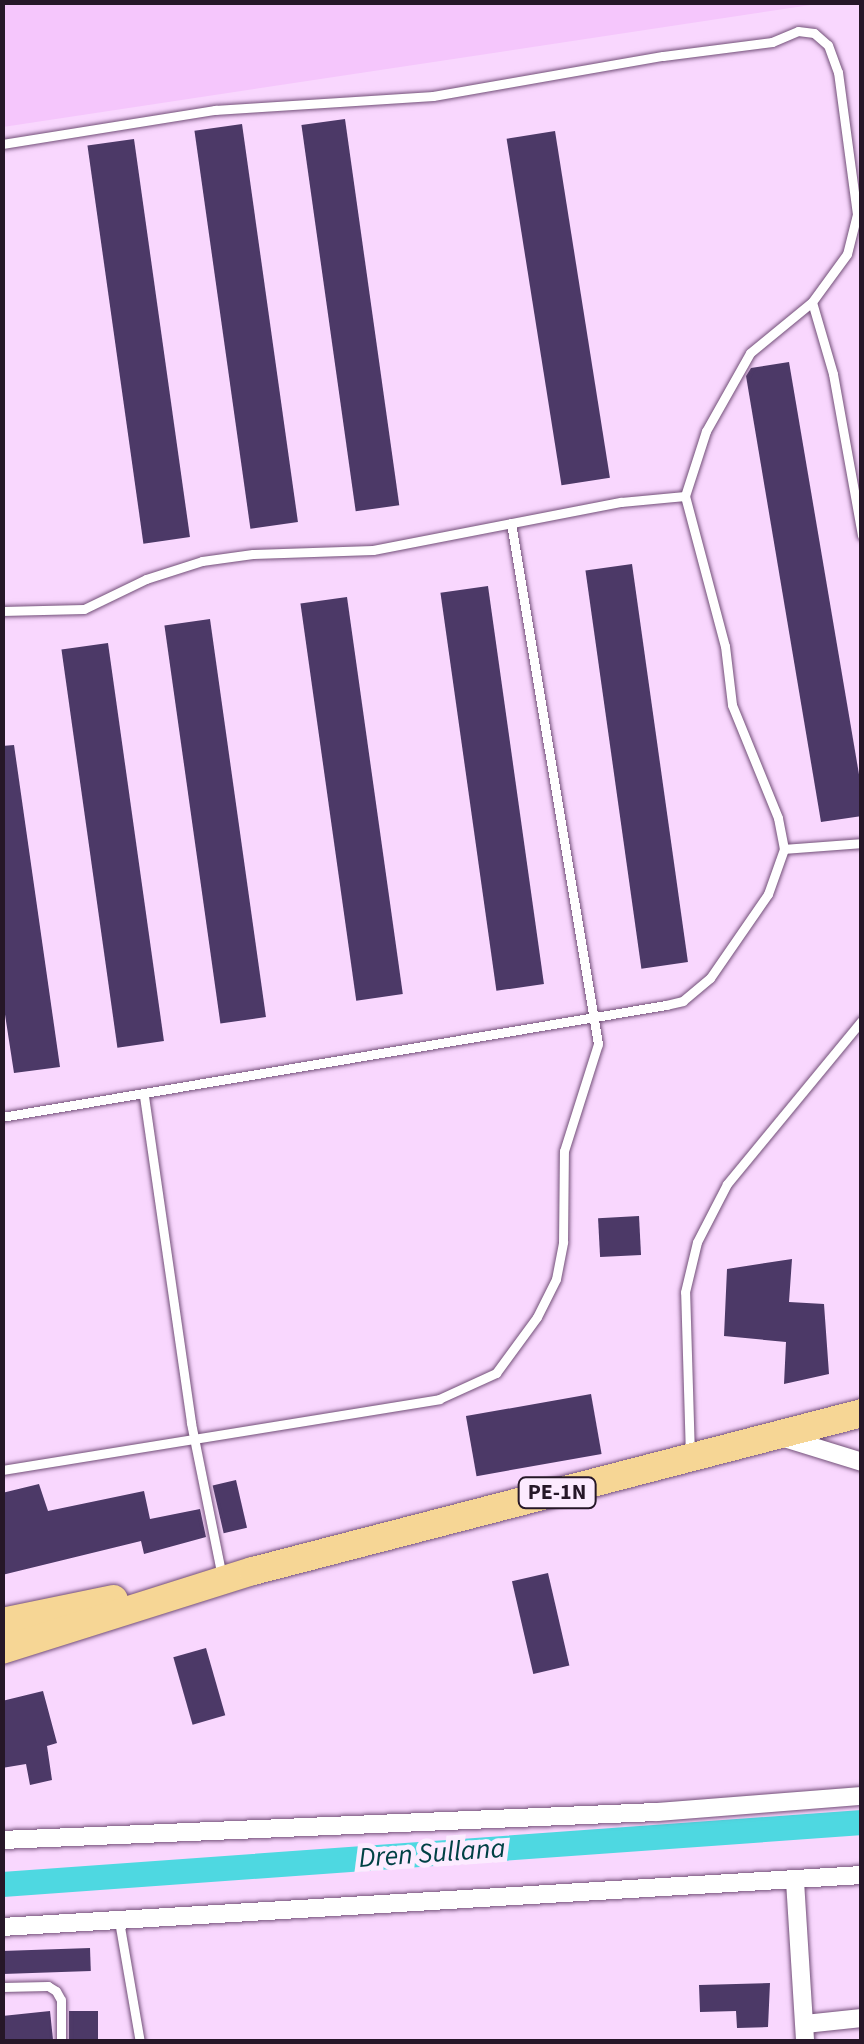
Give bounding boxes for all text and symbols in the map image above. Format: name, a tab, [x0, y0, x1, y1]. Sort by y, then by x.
road number: PE-1N	[517, 1476, 597, 1510]
water label: Dren Sullana	[357, 1831, 507, 1875]

